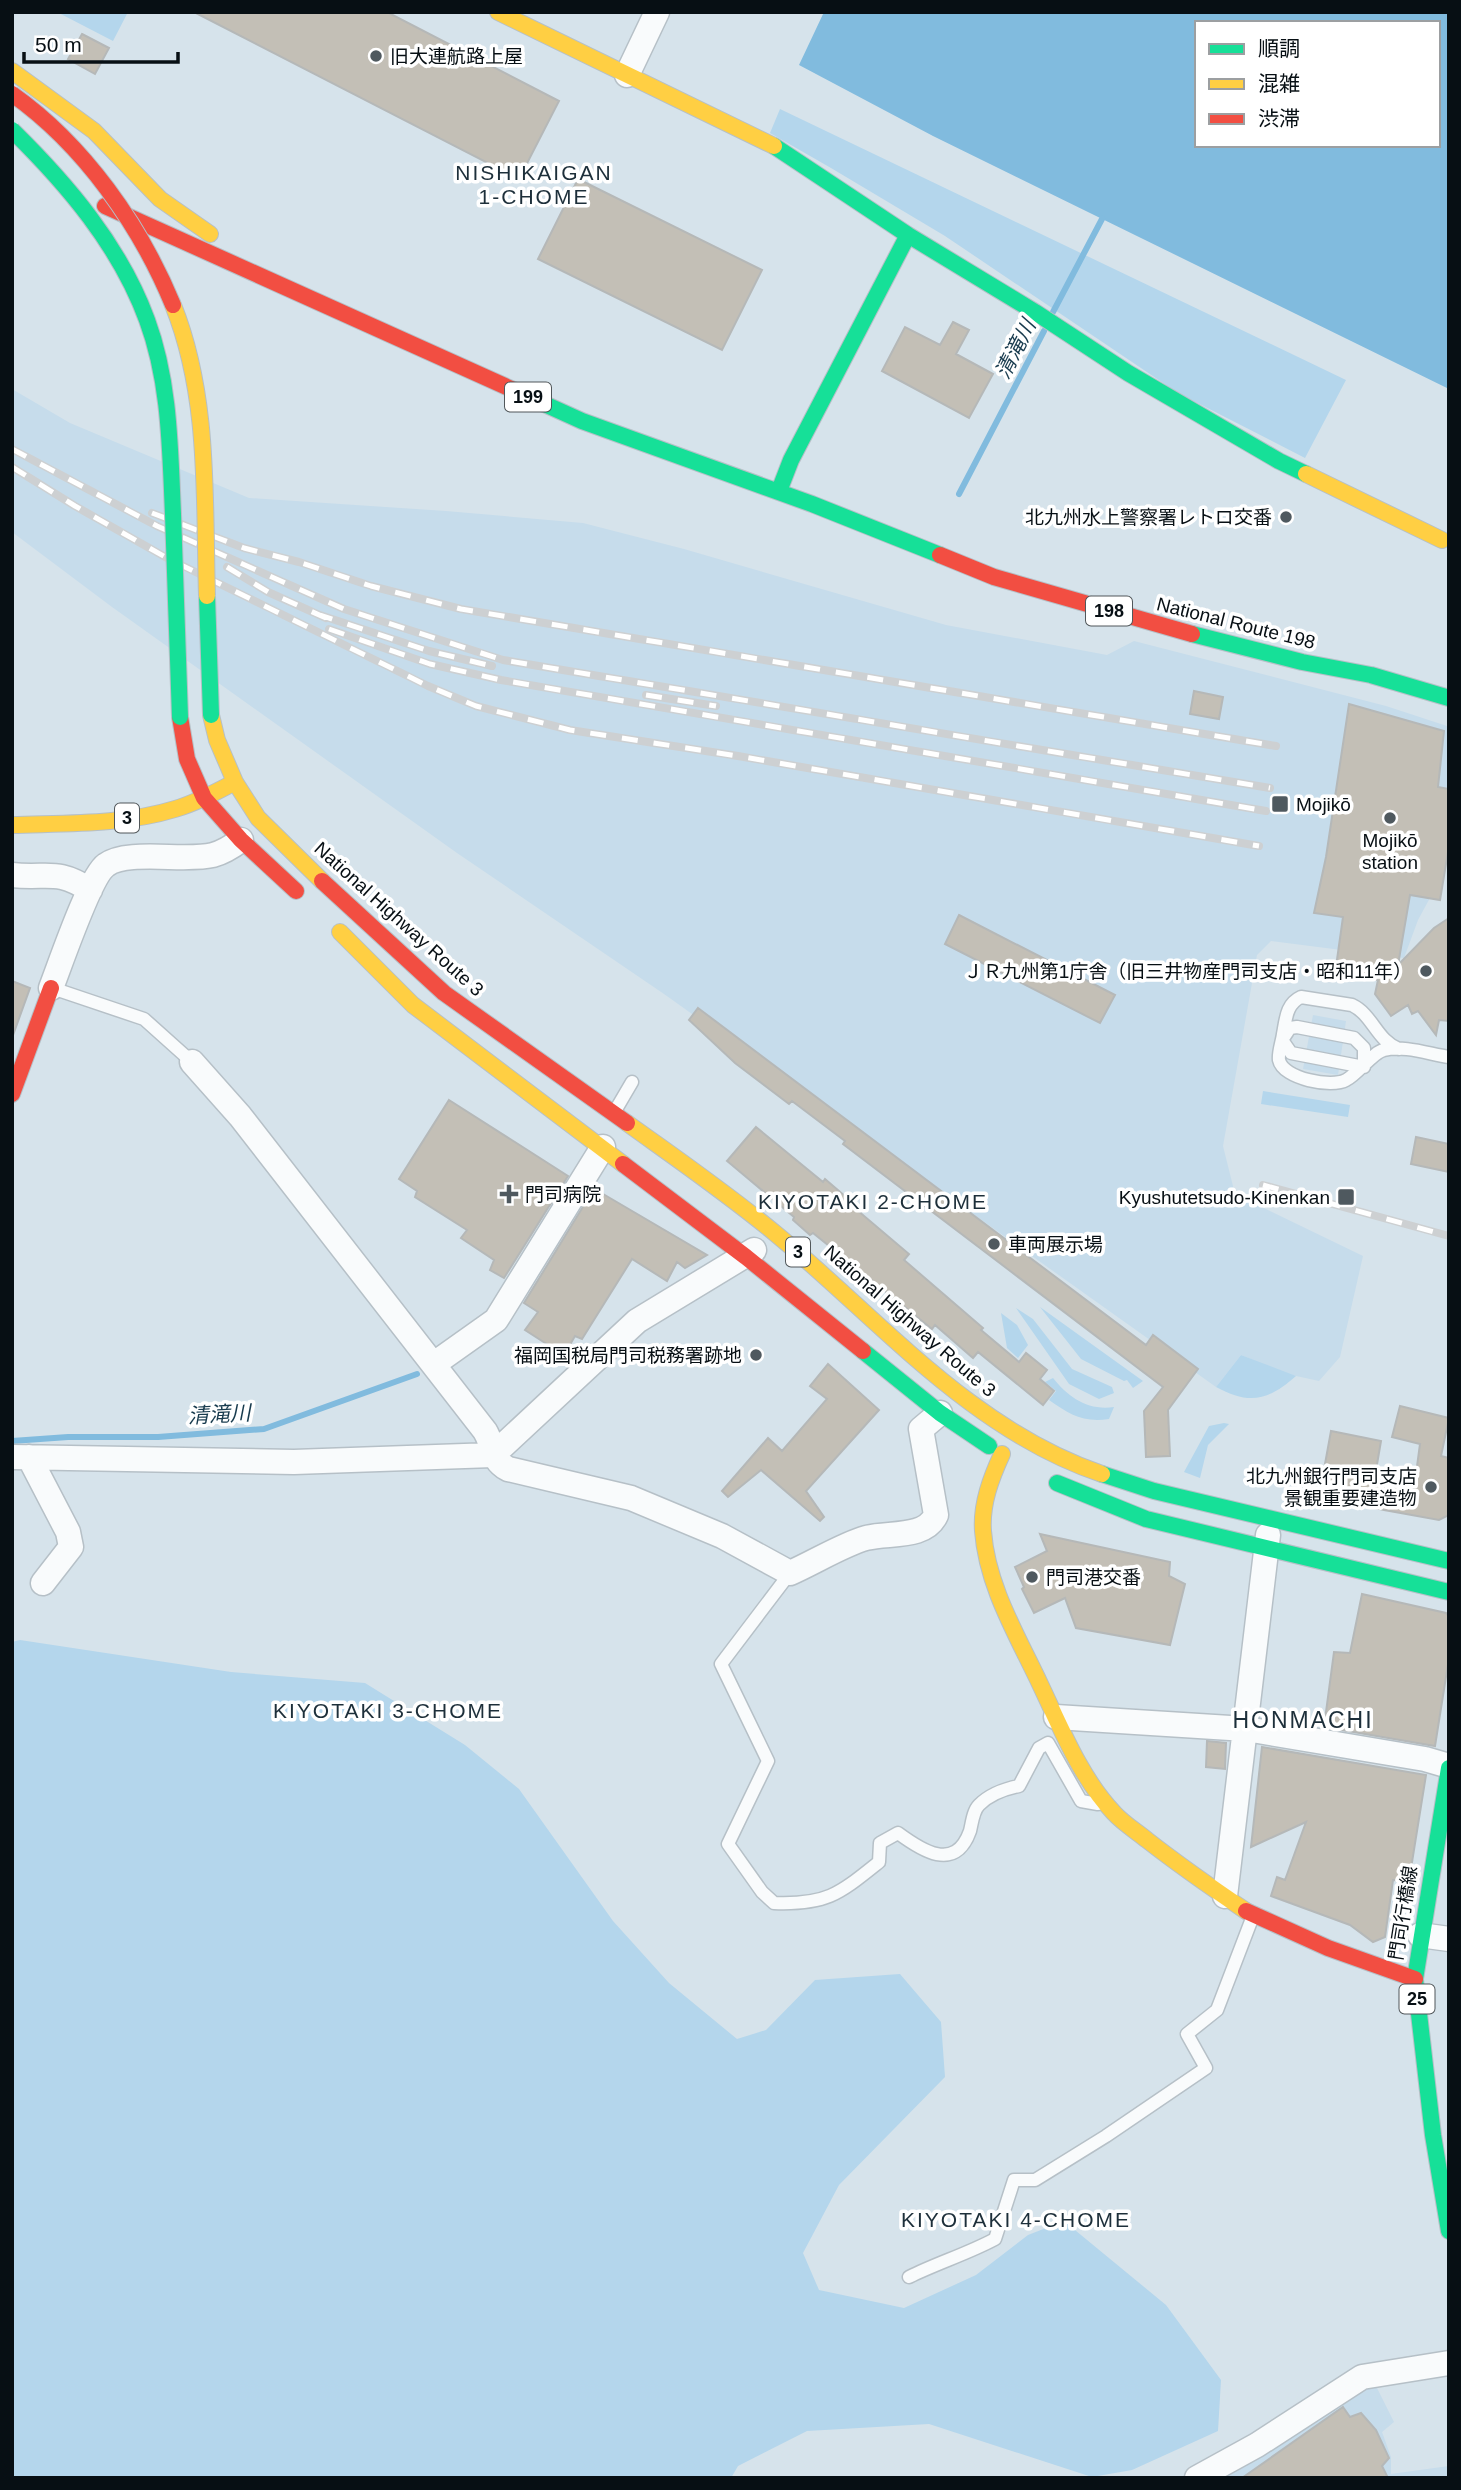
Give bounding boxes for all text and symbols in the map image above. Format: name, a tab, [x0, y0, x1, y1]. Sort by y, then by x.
scale bar	[24, 21, 178, 65]
legend	[1195, 21, 1440, 147]
text: 50 m	[35, 33, 82, 56]
text: 順調	[1258, 37, 1300, 60]
place label: 旧大連航路上屋	[390, 46, 523, 67]
marker: 旧大連航路上屋	[368, 48, 384, 64]
text: 混雑	[1258, 72, 1300, 95]
text: 渋滞	[1258, 107, 1300, 130]
district label: NISHIKAIGAN 1-CHOME	[455, 161, 613, 208]
water label: 清滝川	[990, 314, 1040, 382]
road number: 199	[505, 382, 551, 412]
place label: 北九州水上警察署レトロ交番	[1025, 507, 1272, 528]
marker: 北九州水上警察署レトロ交番	[1278, 509, 1294, 525]
street label: National Route 198	[1155, 593, 1317, 653]
road number: 198	[1086, 596, 1132, 626]
marker: Mojikō	[1270, 794, 1290, 814]
place label: Mojikō	[1296, 794, 1351, 815]
road number: 3	[115, 804, 139, 832]
marker: Mojikō station	[1382, 810, 1398, 826]
place label: Mojikō station	[1362, 830, 1418, 873]
street label: National Highway Route 3	[310, 838, 488, 1000]
place label: ＪＲ九州第1庁舎（旧三井物産門司支店・昭和11年）	[964, 961, 1412, 982]
marker: ＪＲ九州第1庁舎（旧三井物産門司支店・昭和11年）	[1418, 963, 1434, 979]
marker: 門司病院	[499, 1184, 519, 1204]
place label: 門司病院	[525, 1184, 601, 1205]
place label: Kyushutetsudo-Kinenkan	[1119, 1187, 1330, 1208]
marker: Kyushutetsudo-Kinenkan	[1336, 1187, 1356, 1207]
district label: KIYOTAKI 2-CHOME	[758, 1190, 988, 1213]
place label: 車両展示場	[1008, 1234, 1103, 1255]
marker: 車両展示場	[986, 1236, 1002, 1252]
road number: 3	[786, 1238, 810, 1266]
street label: National Highway Route 3	[820, 1241, 1000, 1401]
place label: 福岡国税局門司税務署跡地	[514, 1345, 742, 1366]
marker: 福岡国税局門司税務署跡地	[748, 1347, 764, 1363]
water label: 清滝川	[187, 1401, 253, 1427]
place label: 北九州銀行門司支店 景観重要建造物	[1246, 1466, 1417, 1509]
marker: 北九州銀行門司支店 景観重要建造物	[1423, 1479, 1439, 1495]
place label: 門司港交番	[1046, 1567, 1141, 1588]
marker: 門司港交番	[1024, 1569, 1040, 1585]
district label: KIYOTAKI 3-CHOME	[273, 1699, 503, 1722]
district label: HONMACHI	[1232, 1707, 1374, 1733]
street label: 門司行橋線	[1385, 1864, 1421, 1962]
road number: 25	[1400, 1984, 1434, 2013]
district label: KIYOTAKI 4-CHOME	[901, 2208, 1131, 2231]

